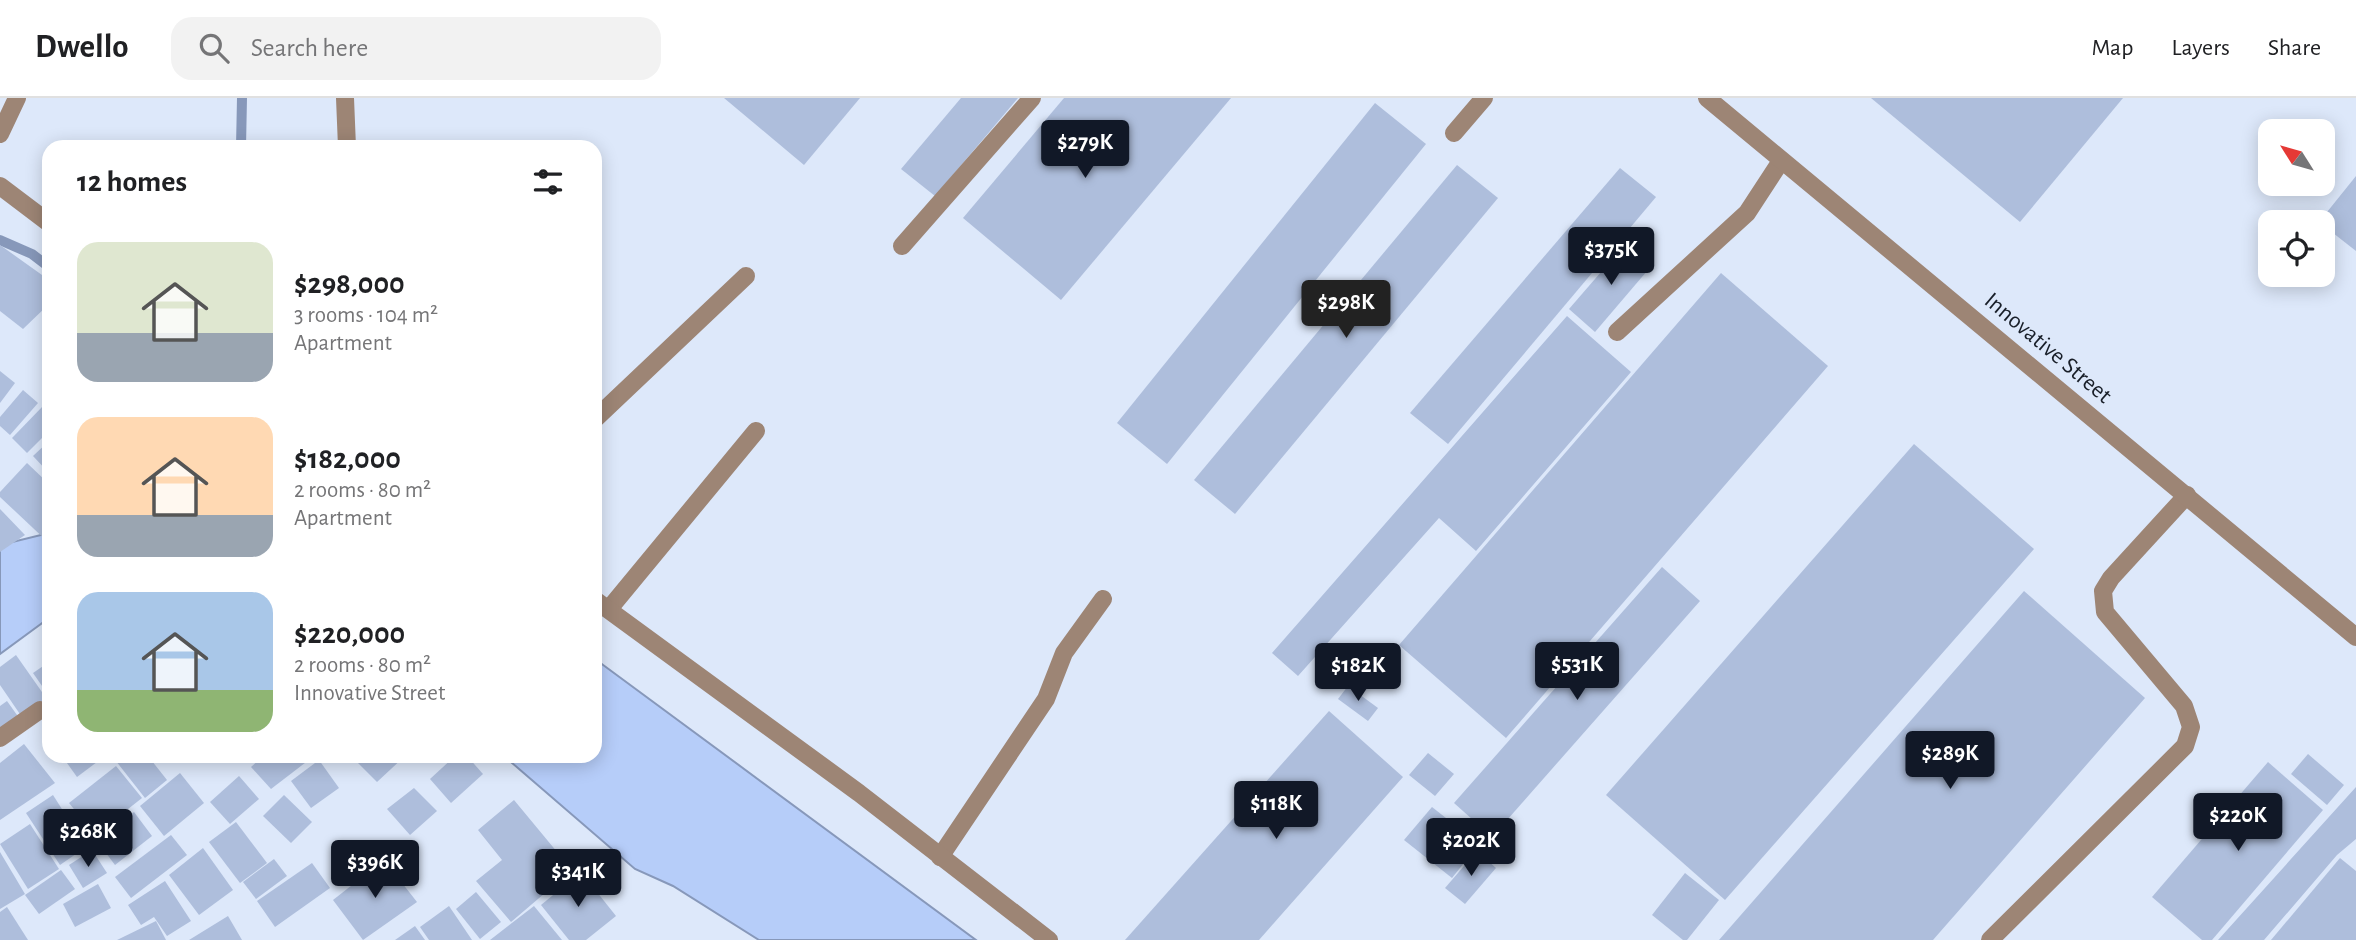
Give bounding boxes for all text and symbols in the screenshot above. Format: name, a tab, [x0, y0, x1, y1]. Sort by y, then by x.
search box	[171, 17, 661, 80]
icon: search	[195, 29, 233, 67]
text: Dwello	[35, 31, 129, 64]
text: Search here	[251, 35, 368, 61]
text: Map	[2091, 36, 2133, 60]
text: Layers	[2171, 36, 2230, 60]
text: Share	[2268, 36, 2321, 60]
north arrow	[2258, 119, 2334, 196]
map controls	[2258, 119, 2335, 287]
pin: $279K	[1036, 120, 1134, 180]
text: $279K	[1057, 131, 1113, 154]
icon: filters	[529, 163, 567, 201]
text: 12 homes	[77, 167, 187, 197]
button: locate	[2258, 210, 2335, 287]
pin: $375K	[1562, 228, 1660, 287]
text: $375K	[1584, 238, 1638, 261]
text: $298,000	[294, 269, 405, 299]
icon: home	[133, 270, 217, 354]
pin: $298K	[1297, 280, 1395, 340]
street label: Innovative Street	[1980, 288, 2116, 408]
text: $298K	[1317, 291, 1375, 314]
text: 3 rooms · 104 m²	[294, 304, 438, 327]
text: Apartment	[294, 332, 392, 355]
text: $182,000	[294, 444, 401, 474]
icon: home	[133, 445, 217, 529]
text: 2 rooms · 80 m²	[294, 479, 431, 502]
text: Apartment	[294, 507, 392, 530]
text: $220,000	[294, 619, 405, 649]
icon: home	[133, 620, 217, 704]
pin: $531K	[1528, 642, 1626, 702]
pin: $182K	[1309, 644, 1407, 703]
text: $531K	[1551, 653, 1603, 676]
text: 2 rooms · 80 m²	[294, 654, 431, 677]
text: $182K	[1331, 654, 1385, 677]
text: Innovative Street	[294, 682, 445, 705]
pin: $289K	[1901, 732, 1999, 791]
text: $289K	[1921, 742, 1979, 765]
pin: $118K	[1227, 782, 1325, 841]
text: $118K	[1250, 792, 1302, 815]
pin: $220K	[2189, 794, 2287, 853]
text: $220K	[2209, 804, 2267, 827]
pin: $268K	[39, 810, 137, 869]
pin: $202K	[1422, 818, 1520, 878]
text: $268K	[59, 820, 117, 843]
text: $202K	[1442, 829, 1500, 852]
pin: $396K	[326, 840, 424, 900]
pin: $341K	[529, 850, 627, 909]
text: $396K	[347, 851, 403, 874]
text: $341K	[551, 860, 605, 883]

